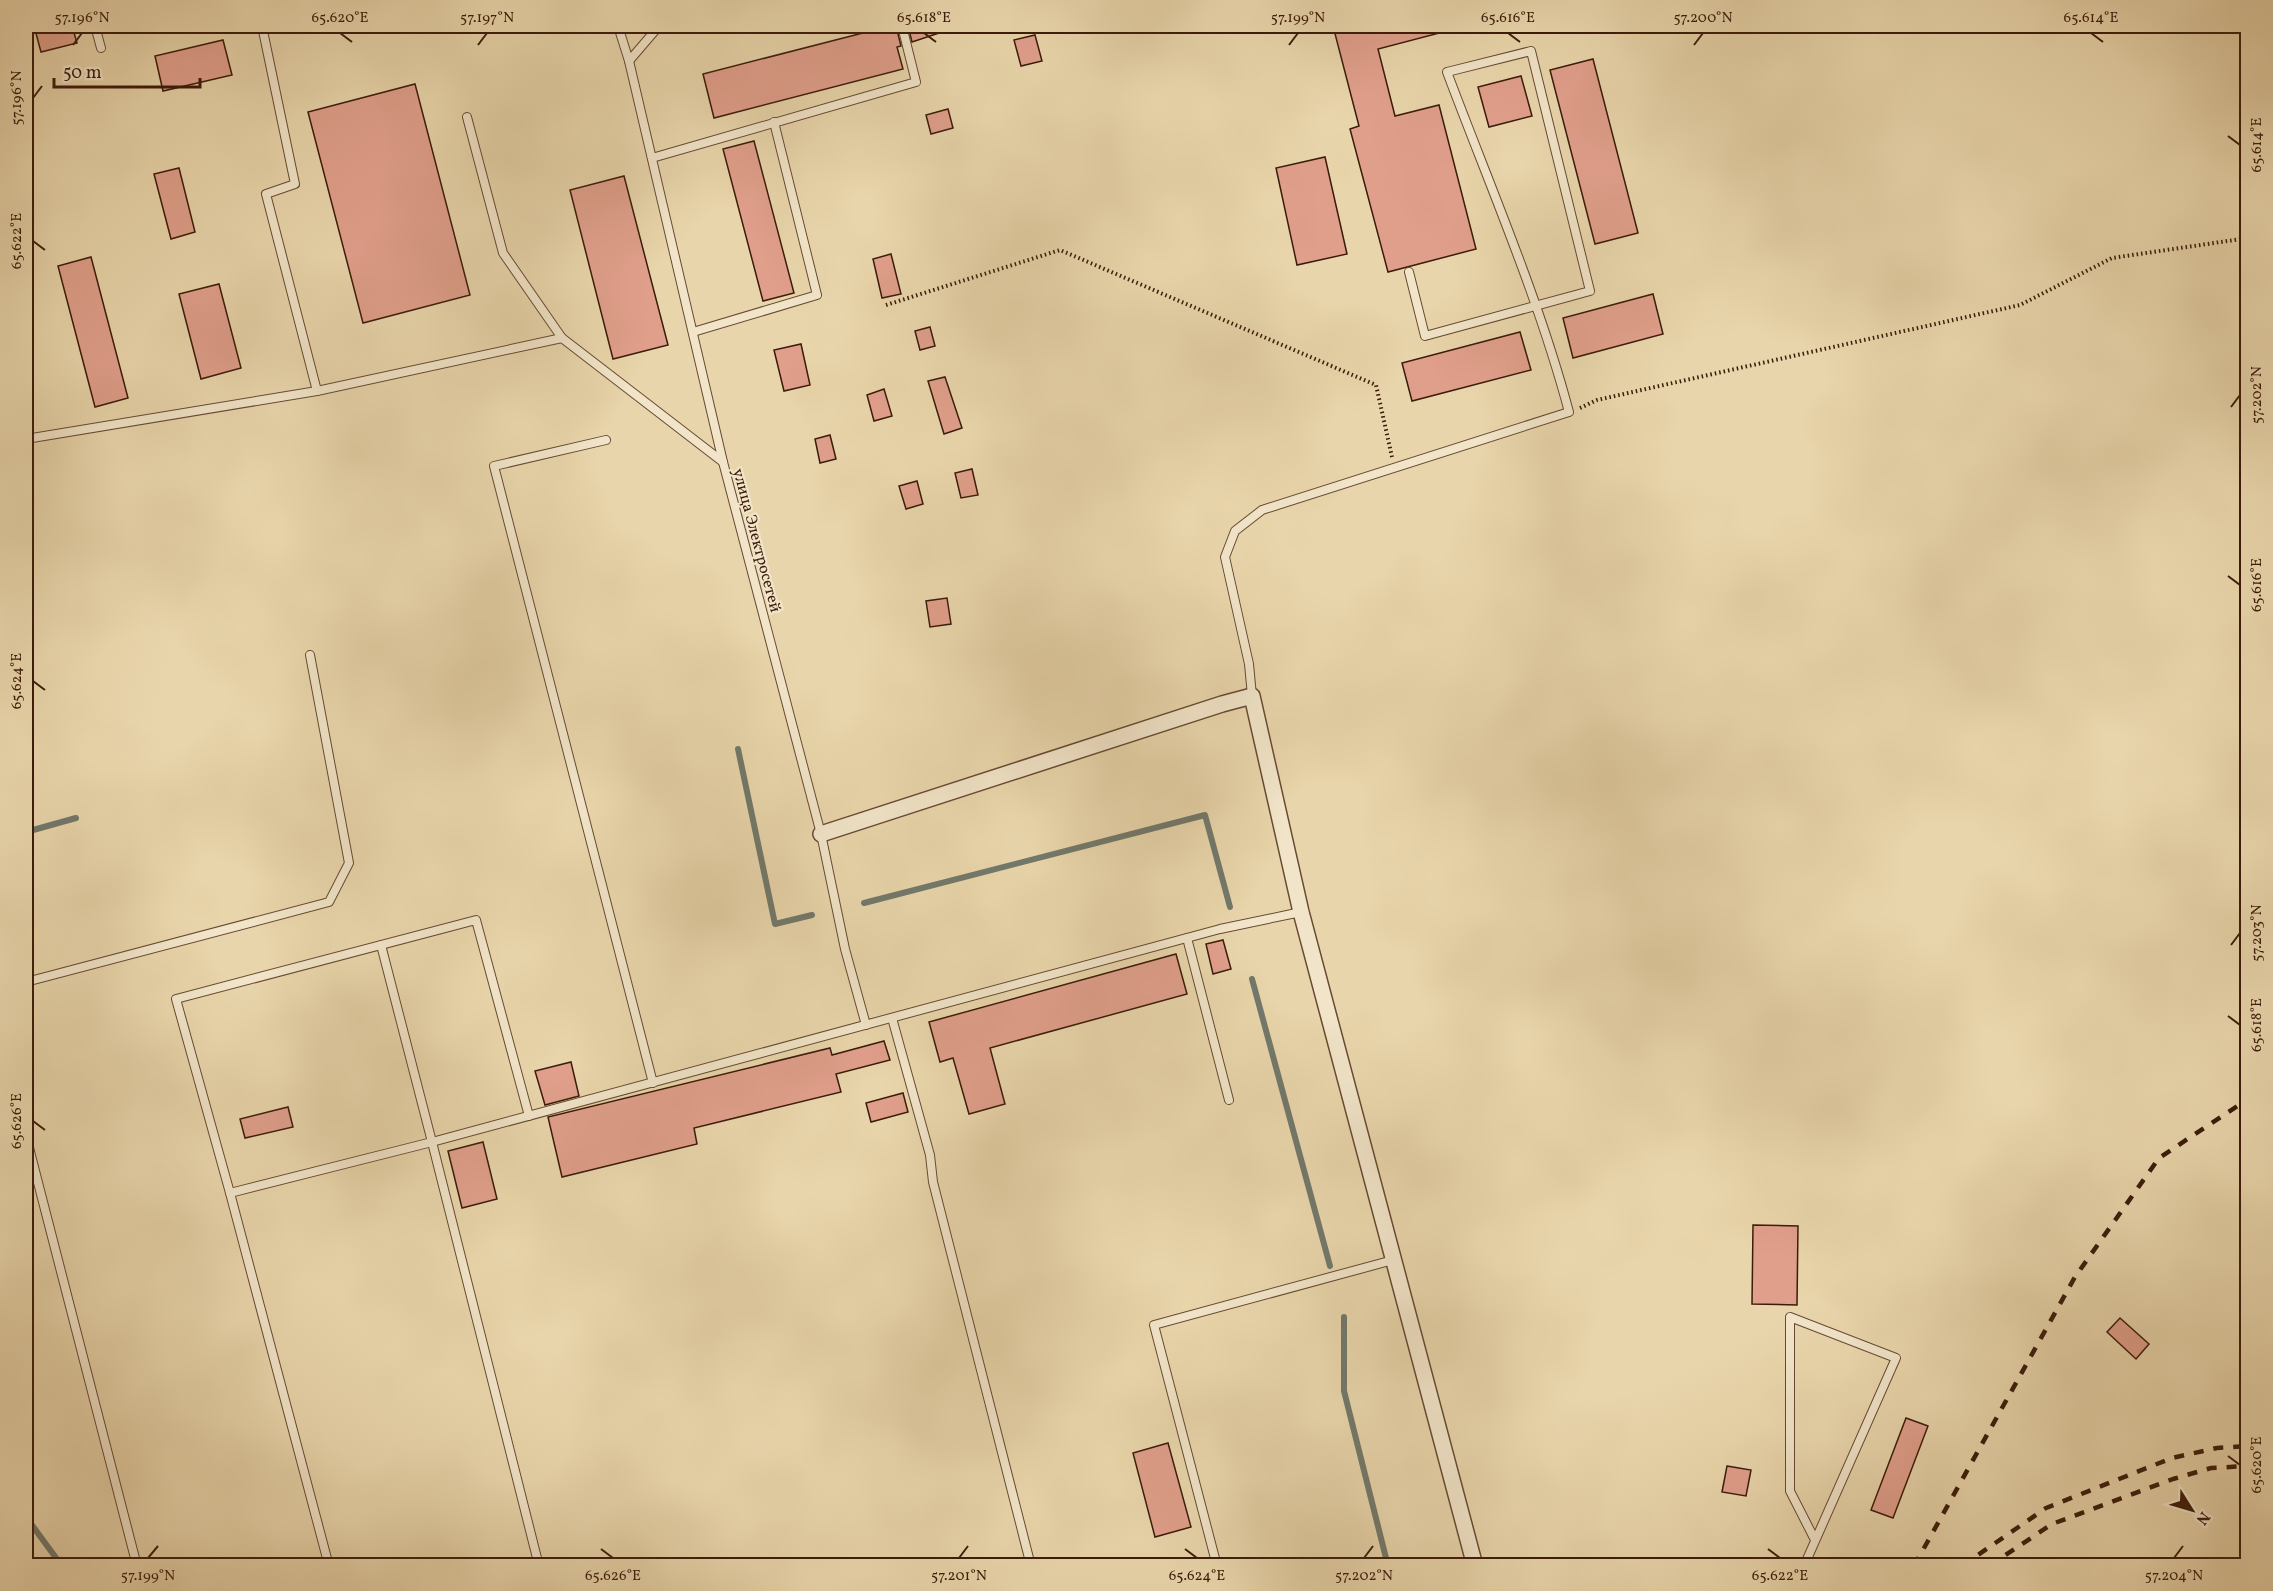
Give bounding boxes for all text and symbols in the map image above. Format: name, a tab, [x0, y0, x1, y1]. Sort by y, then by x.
text: 57.196°N	[54, 8, 110, 29]
text: 65.620°E	[311, 8, 369, 29]
text: 57.197°N	[460, 8, 514, 29]
text: 65.618°E	[897, 8, 951, 29]
text: 57.199°N	[1271, 8, 1325, 29]
text: 65.616°E	[1481, 8, 1535, 29]
text: 57.200°N	[1673, 8, 1733, 29]
text: 65.614°E	[2064, 8, 2118, 29]
scale bar	[54, 51, 200, 89]
text: 50 m	[63, 61, 102, 86]
text: 57.196°N	[7, 70, 28, 126]
text: 65.614°E	[2247, 118, 2268, 172]
text: 65.622°E	[7, 213, 28, 269]
text: 57.202°N	[2247, 366, 2268, 424]
street label: улица Электросетей	[726, 466, 786, 615]
text: 65.616°E	[2247, 558, 2268, 612]
text: 65.624°E	[7, 653, 28, 709]
text: 57.203°N	[2247, 904, 2268, 962]
text: 65.618°E	[2247, 998, 2268, 1052]
text: 65.626°E	[7, 1093, 28, 1149]
text: 65.620°E	[2247, 1436, 2268, 1494]
north arrow	[2162, 1480, 2222, 1540]
text: N	[2190, 1507, 2215, 1529]
text: 57.199°N	[121, 1566, 175, 1587]
text: 65.626°E	[585, 1566, 641, 1587]
text: 57.201°N	[931, 1566, 987, 1587]
text: 65.624°E	[1169, 1566, 1225, 1587]
text: 57.202°N	[1335, 1566, 1393, 1587]
text: 65.622°E	[1752, 1566, 1808, 1587]
text: 57.204°N	[2145, 1566, 2203, 1587]

